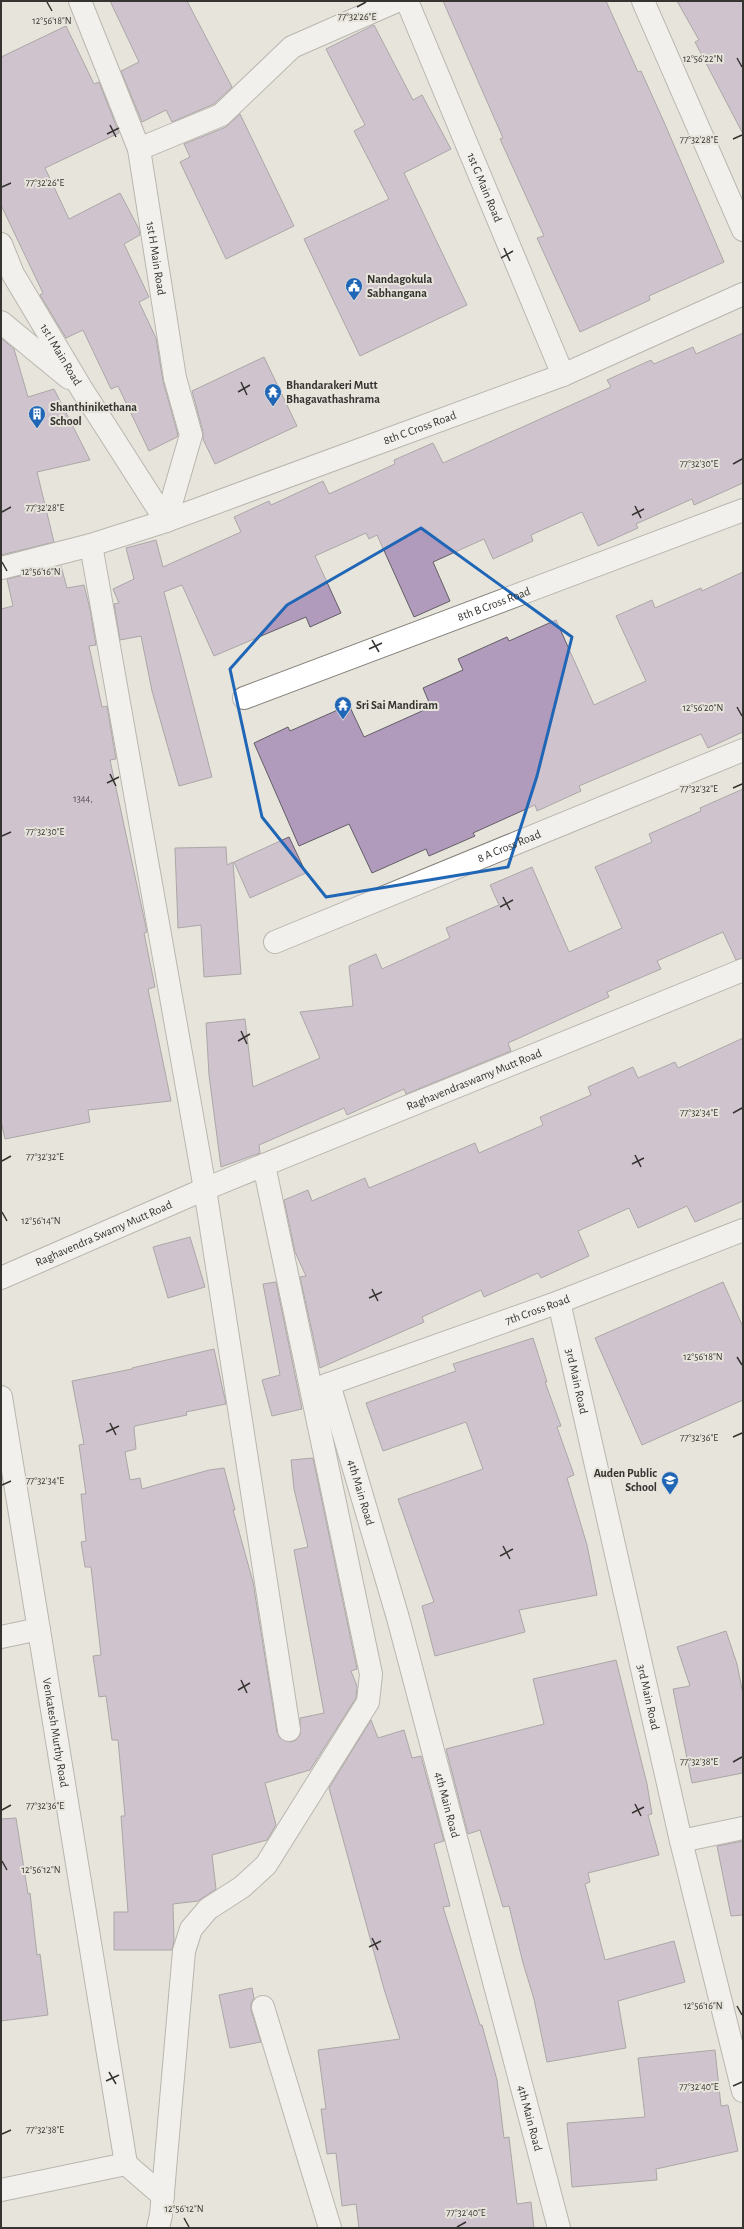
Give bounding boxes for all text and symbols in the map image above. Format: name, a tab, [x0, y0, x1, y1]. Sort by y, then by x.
text: 77°32'26"E	[338, 12, 376, 22]
text: 12°56'18"N	[32, 16, 72, 26]
text: 12°56'22"N	[683, 54, 723, 64]
text: 77°32'28"E	[680, 135, 718, 145]
street label: 1st G Main Road	[465, 151, 504, 224]
text: 77°32'26"E	[26, 178, 64, 188]
street label: 1st H Main Road	[144, 221, 168, 296]
place label: Nandagokula Sabhangana	[367, 273, 433, 299]
public building icon: Nandagokula Sabhangana	[344, 276, 364, 301]
street label: 1st I Main Road	[38, 322, 84, 387]
place label: Bhandarakeri Mutt Bhagavathashrama	[286, 379, 380, 405]
temple icon: Bhandarakeri Mutt Bhagavathashrama	[263, 382, 283, 407]
place label: Shanthinikethana School	[50, 401, 137, 427]
building icon: Shanthinikethana School	[27, 404, 47, 429]
street label: 8th C Cross Road	[382, 409, 458, 447]
text: 77°32'30"E	[680, 459, 718, 469]
text: 77°32'28"E	[26, 503, 64, 513]
text: 12°56'16"N	[21, 567, 61, 577]
street label: 8th B Cross Road	[456, 585, 532, 623]
temple icon: Sri Sai Mandiram	[333, 695, 353, 720]
place label: Sri Sai Mandiram	[356, 699, 438, 711]
text: 12°56'20"N	[683, 703, 723, 713]
text: 77°32'32"E	[680, 784, 718, 794]
house number: 1344,	[73, 794, 93, 804]
text: 77°32'30"E	[26, 827, 64, 837]
street label: 8 A Cross Road	[476, 828, 542, 864]
street label: Raghavendraswamy Mutt Road	[405, 1047, 543, 1112]
text: 77°32'34"E	[680, 1108, 718, 1118]
text: 77°32'32"E	[26, 1152, 64, 1162]
street label: Raghavendra Swamy Mutt Road	[34, 1198, 174, 1268]
text: 12°56'14"N	[21, 1216, 61, 1226]
street label: 7th Cross Road	[503, 1292, 571, 1327]
street label: 3rd Main Road	[564, 1347, 590, 1415]
text: 12°56'18"N	[683, 1352, 723, 1362]
text: 77°32'36"E	[680, 1433, 718, 1443]
street label: 4th Main Road	[346, 1458, 376, 1527]
place label: Auden Public School	[594, 1467, 657, 1493]
school or university icon: Auden Public School	[660, 1470, 680, 1495]
text: 77°32'34"E	[26, 1476, 64, 1486]
street label: 3rd Main Road	[635, 1663, 662, 1731]
street label: Venkatesh Murthy Road	[41, 1677, 71, 1788]
text: 77°32'38"E	[680, 1757, 718, 1767]
street label: 4th Main Road	[433, 1770, 462, 1839]
text: 77°32'36"E	[26, 1801, 64, 1811]
text: 12°56'12"N	[21, 1865, 61, 1875]
text: 12°56'16"N	[683, 2001, 723, 2011]
text: 77°32'40"E	[679, 2082, 719, 2092]
street label: 4th Main Road	[515, 2084, 544, 2152]
text: 77°32'38"E	[26, 2125, 64, 2135]
text: 12°56'12"N	[164, 2204, 204, 2214]
text: 77°32'40"E	[446, 2208, 486, 2218]

